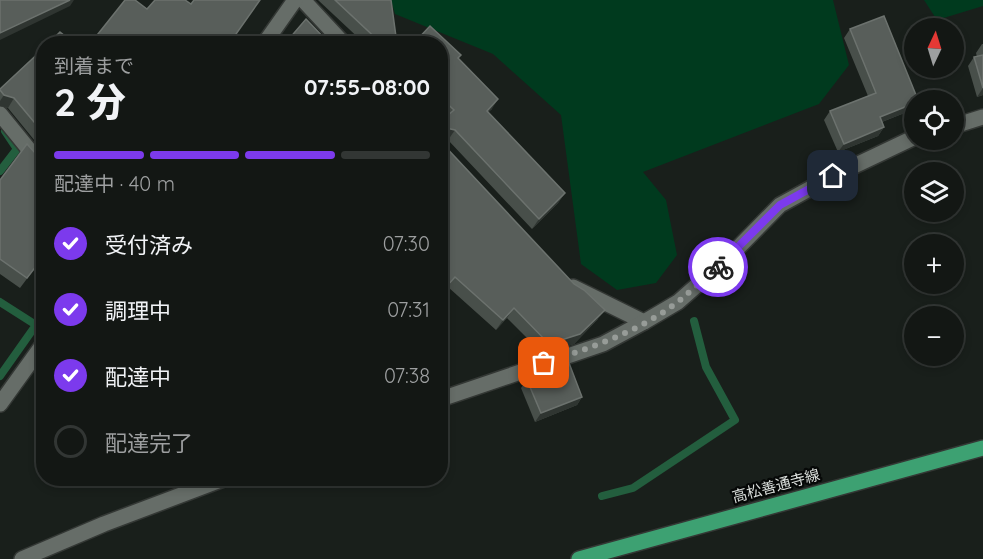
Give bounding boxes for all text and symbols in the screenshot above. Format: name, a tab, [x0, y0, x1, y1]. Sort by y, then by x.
north arrow	[904, 18, 964, 78]
map controls	[904, 18, 964, 366]
text: 到着まで	[54, 53, 134, 78]
text: 07:55–08:00	[304, 73, 430, 101]
text: 2 分	[54, 77, 126, 126]
button: locate	[904, 90, 964, 150]
pin	[807, 150, 858, 201]
icon: home	[816, 159, 849, 192]
button: layers	[904, 162, 964, 222]
text: 配達中 · 40 m	[54, 171, 175, 196]
icon: check	[54, 227, 87, 260]
text: 受付済み	[105, 231, 193, 259]
text: 07:30	[383, 231, 430, 256]
button: +	[904, 234, 964, 294]
courier	[688, 237, 748, 297]
icon: bike	[702, 251, 735, 284]
icon: check	[54, 293, 87, 326]
text: 調理中	[105, 297, 171, 325]
text: 07:31	[387, 297, 430, 322]
button: −	[904, 306, 964, 366]
pin	[518, 337, 569, 388]
icon: bag	[527, 346, 560, 379]
icon: check	[54, 359, 87, 392]
text: 配達中	[105, 363, 171, 391]
text: 07:38	[384, 363, 430, 388]
text: 配達完了	[105, 429, 193, 457]
street label: 高松善通寺線	[730, 465, 822, 506]

